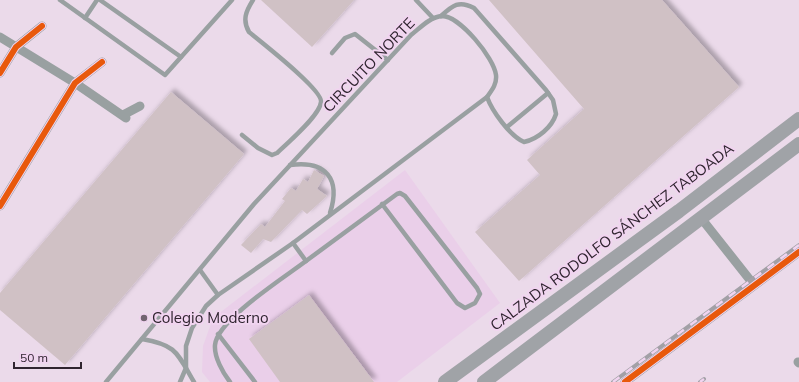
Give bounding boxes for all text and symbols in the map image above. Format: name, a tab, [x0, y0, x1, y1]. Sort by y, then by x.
street label: CIRCUITO NORTE	[319, 13, 419, 116]
street label: CALZADA RODOLFO SÁNCHEZ TABOADA	[486, 139, 737, 334]
place label: Colegio Moderno	[152, 308, 269, 327]
marker: Colegio Moderno	[139, 313, 149, 323]
scale bar	[14, 344, 81, 370]
text: 50 m	[20, 350, 48, 365]

